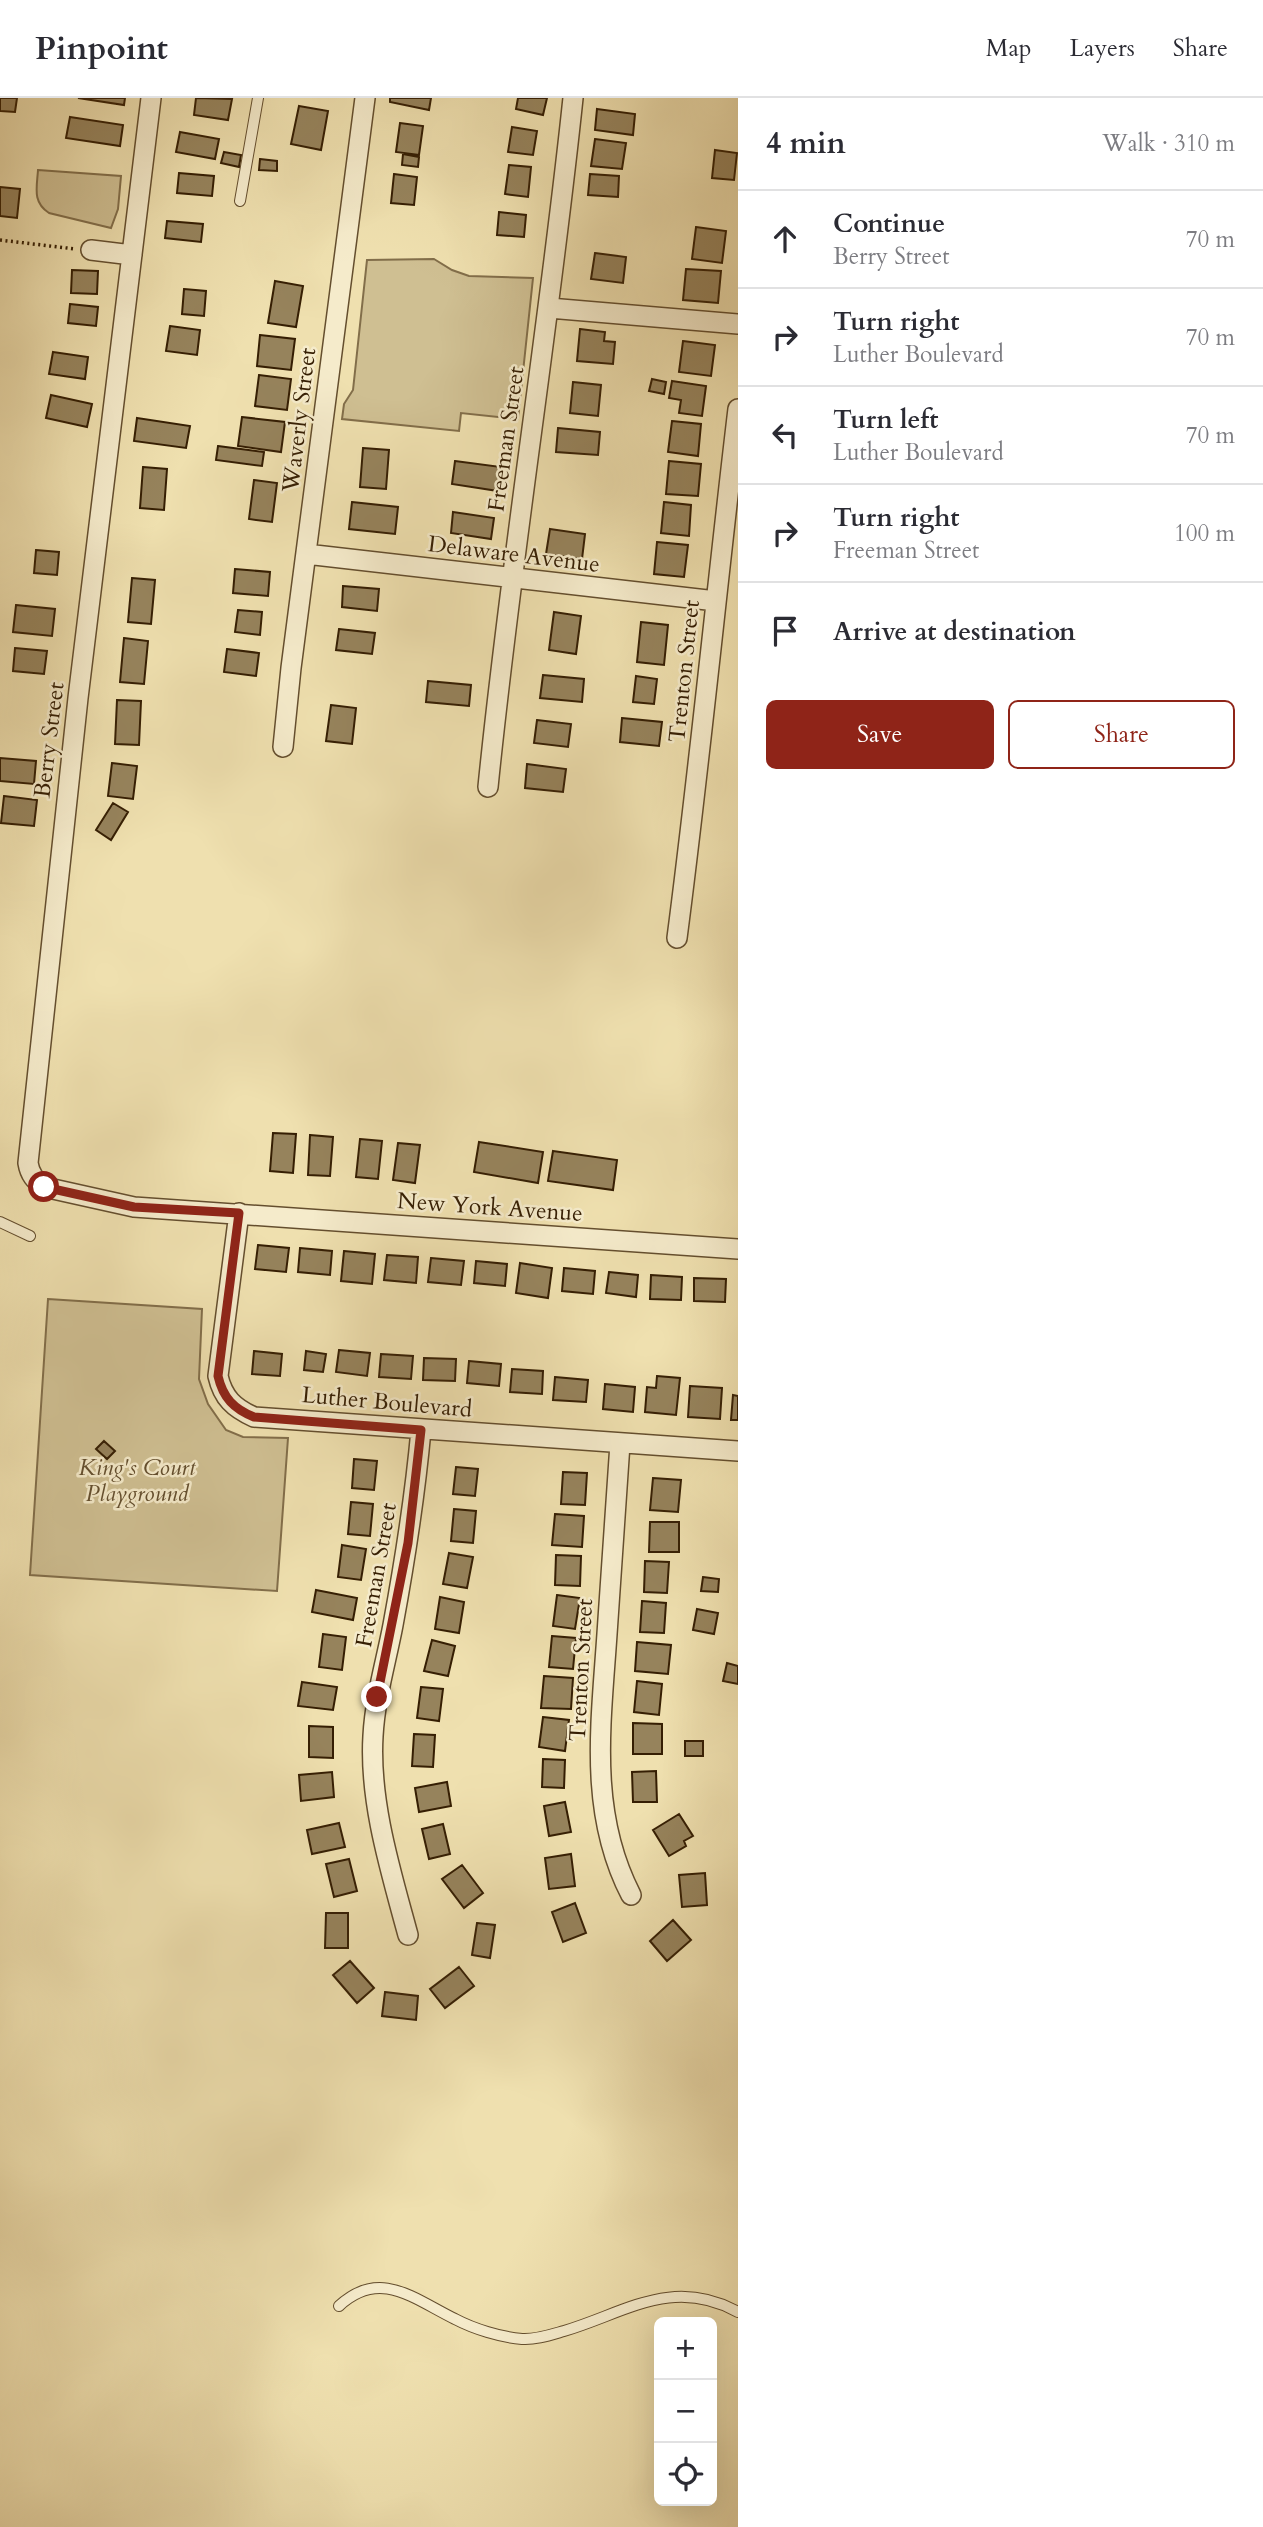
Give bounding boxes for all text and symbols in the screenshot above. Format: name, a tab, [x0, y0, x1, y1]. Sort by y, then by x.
text: Pinpoint	[35, 26, 168, 71]
text: Map	[986, 32, 1032, 65]
text: Layers	[1070, 32, 1135, 65]
text: Share	[1173, 32, 1228, 65]
text: 4 min	[766, 123, 846, 164]
text: Walk · 310 m	[1102, 128, 1235, 159]
text: Continue	[833, 206, 945, 241]
icon: ahead	[766, 220, 804, 258]
text: 70 m	[1186, 224, 1235, 255]
text: Berry Street	[833, 241, 950, 272]
text: Turn right	[833, 304, 960, 339]
icon: right	[766, 318, 804, 356]
text: 70 m	[1186, 322, 1235, 353]
text: Luther Boulevard	[833, 339, 1004, 370]
street label: Waverly Street	[275, 346, 323, 495]
street label: Freeman Street	[480, 364, 532, 514]
text: Turn left	[833, 402, 938, 437]
icon: left	[766, 416, 804, 454]
text: 70 m	[1186, 420, 1235, 451]
text: Luther Boulevard	[833, 437, 1004, 468]
text: Turn right	[833, 500, 960, 535]
icon: right	[766, 514, 804, 552]
text: 100 m	[1174, 518, 1235, 549]
street label: Delaware Avenue	[426, 528, 602, 580]
text: Freeman Street	[833, 535, 979, 566]
street label: Trenton Street	[661, 598, 707, 744]
icon: arrive	[766, 612, 804, 650]
text: Arrive at destination	[833, 614, 1076, 649]
street label: Berry Street	[27, 680, 71, 800]
button: Save	[766, 700, 994, 769]
button: Share	[1008, 700, 1235, 769]
route start	[28, 1171, 59, 1202]
street label: New York Avenue	[396, 1185, 584, 1229]
street label: Luther Boulevard	[301, 1379, 474, 1425]
park label: King's Court Playground	[78, 1452, 197, 1509]
street label: Freeman Street	[348, 1500, 404, 1650]
street label: Trenton Street	[562, 1598, 600, 1742]
route end	[361, 1681, 392, 1712]
map controls	[654, 2317, 717, 2506]
button: +	[654, 2317, 717, 2380]
button: −	[654, 2380, 717, 2443]
button: locate	[654, 2443, 717, 2506]

